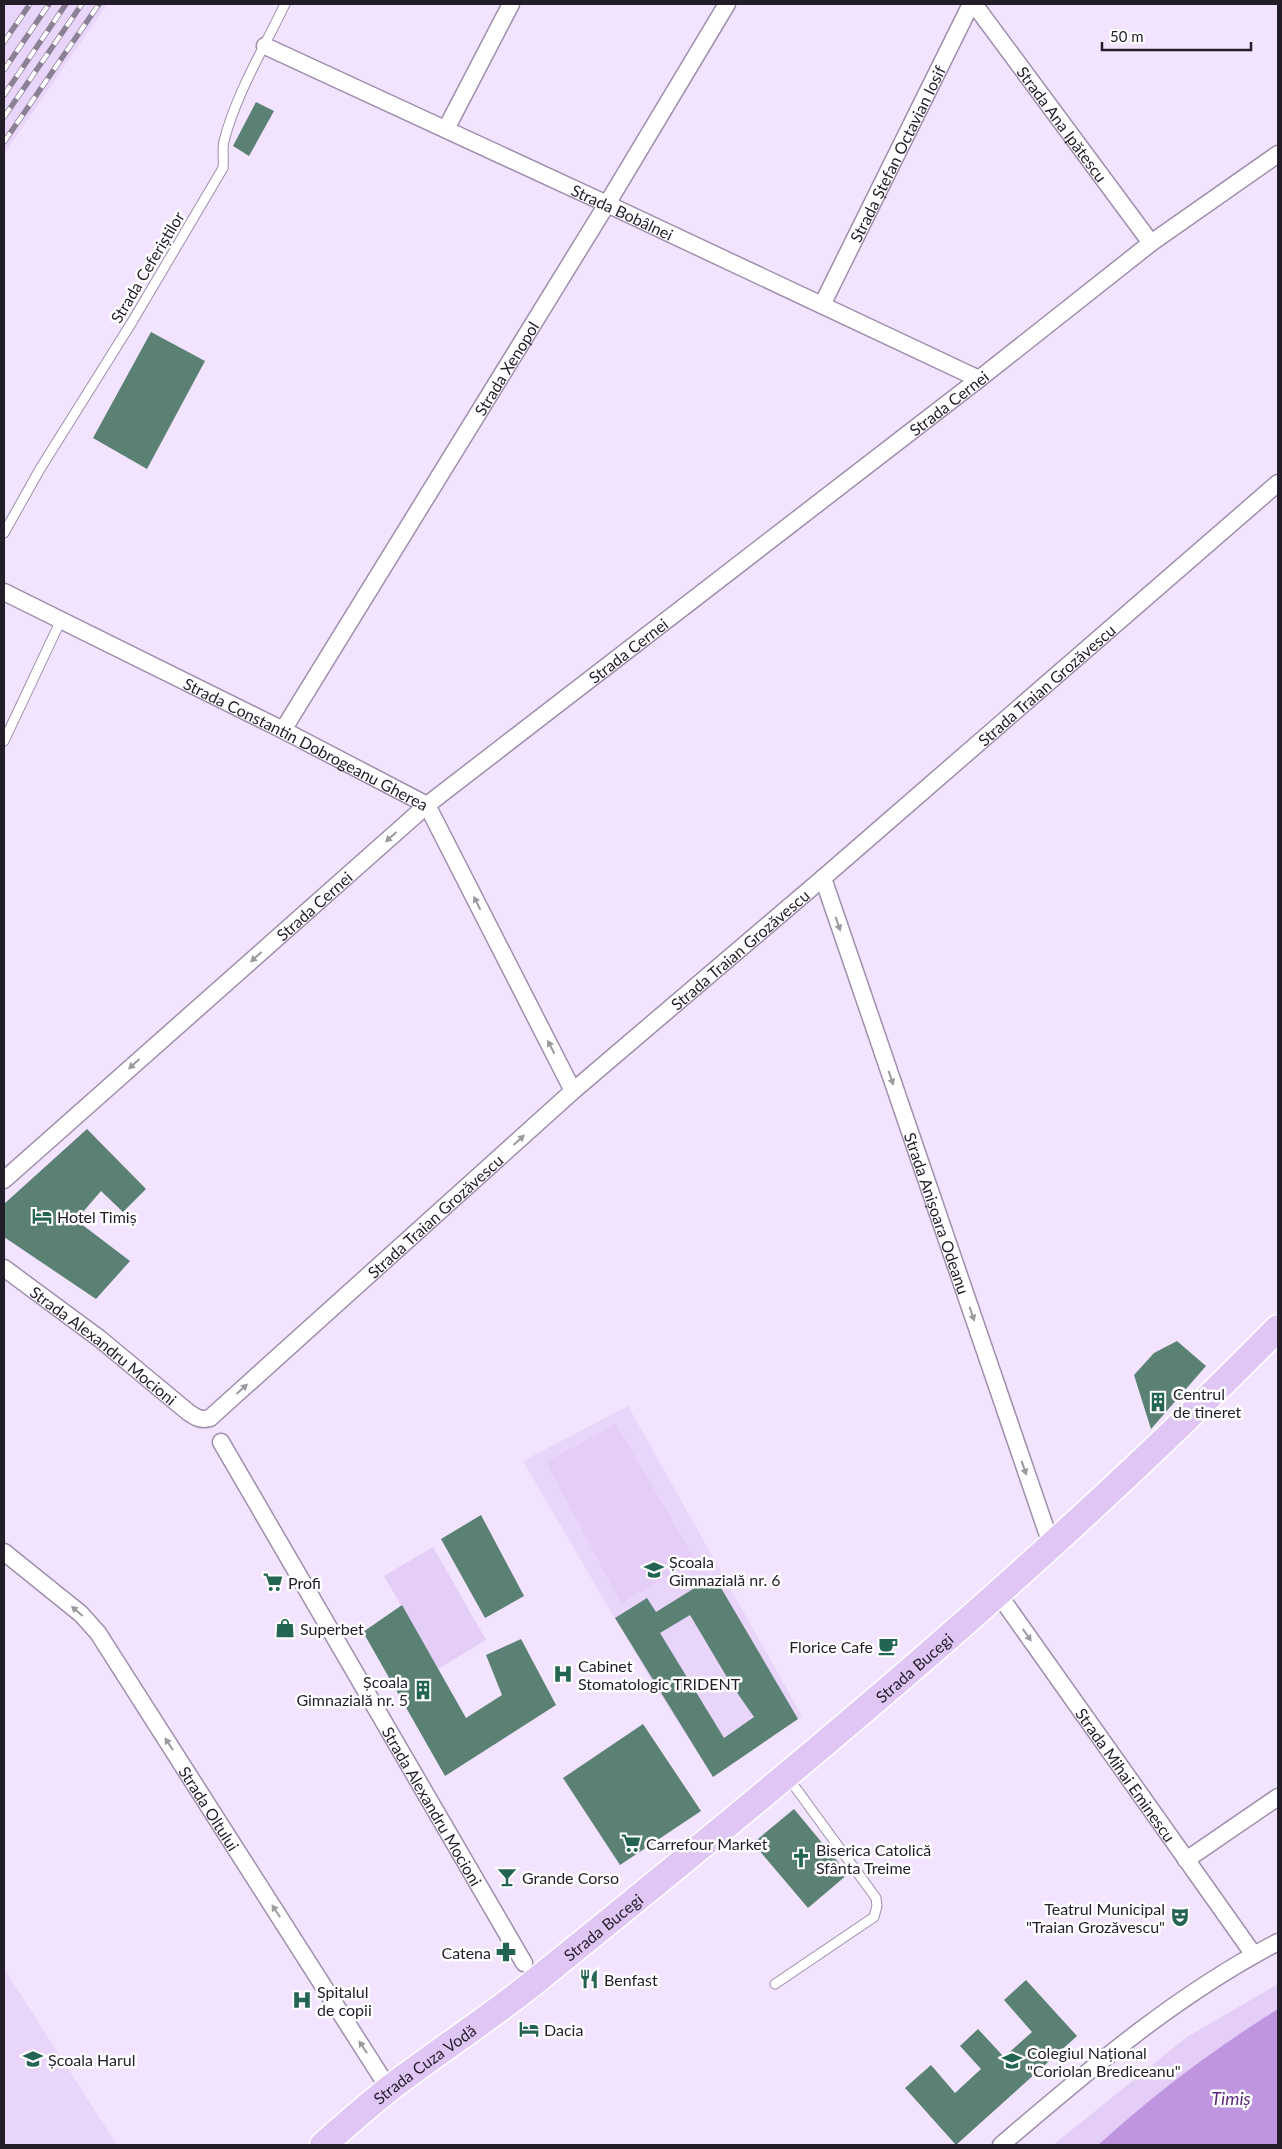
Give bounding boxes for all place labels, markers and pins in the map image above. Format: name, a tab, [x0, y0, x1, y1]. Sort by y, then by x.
hotel icon: Hotel Timiș	[31, 1205, 53, 1227]
place label: Hotel Timiș	[57, 1207, 137, 1226]
place label: Centrul de tineret	[1173, 1384, 1242, 1421]
building icon: Centrul de tineret	[1147, 1391, 1169, 1413]
place label: Școala Gimnazială nr. 6	[669, 1552, 781, 1589]
school or university icon: Școala Gimnazială nr. 6	[643, 1559, 665, 1581]
supermarket icon: Profi	[262, 1571, 284, 1593]
place label: Profi	[288, 1573, 321, 1592]
shop icon: Superbet	[274, 1617, 296, 1639]
place label: Superbet	[300, 1619, 364, 1638]
cafe icon: Florice Cafe	[877, 1635, 899, 1657]
place label: Florice Cafe	[789, 1637, 873, 1656]
place label: Cabinet Stomatologic TRIDENT	[578, 1656, 741, 1693]
hospital icon: Cabinet Stomatologic TRIDENT	[552, 1663, 574, 1685]
place label: Școala Gimnazială nr. 5	[296, 1672, 408, 1709]
building icon: Școala Gimnazială nr. 5	[412, 1679, 434, 1701]
supermarket icon: Carrefour Market	[620, 1832, 642, 1854]
place label: Carrefour Market	[646, 1834, 768, 1853]
place label: Biserica Catolică Sfânta Treime	[816, 1840, 931, 1877]
church icon: Biserica Catolică Sfânta Treime	[790, 1847, 812, 1869]
bar icon: Grande Corso	[496, 1866, 518, 1888]
place label: Grande Corso	[522, 1868, 619, 1887]
place label: Teatrul Municipal "Traian Grozăvescu"	[1026, 1899, 1165, 1936]
theatre icon: Teatrul Municipal "Traian Grozăvescu"	[1169, 1906, 1191, 1928]
pharmacy icon: Catena	[495, 1941, 517, 1963]
place label: Catena	[441, 1943, 491, 1962]
restaurant icon: Benfast	[578, 1968, 600, 1990]
place label: Benfast	[604, 1970, 658, 1989]
place label: Spitalul de copii	[317, 1982, 372, 2019]
hospital icon: Spitalul de copii	[291, 1989, 313, 2011]
hotel icon: Dacia	[518, 2018, 540, 2040]
place label: Dacia	[544, 2020, 583, 2039]
place label: Colegiul Național "Coriolan Brediceanu"	[1027, 2043, 1181, 2080]
school or university icon: Școala Harul	[22, 2048, 44, 2070]
place label: Școala Harul	[48, 2050, 135, 2069]
school or university icon: Colegiul Național "Coriolan Brediceanu"	[1001, 2050, 1023, 2072]

